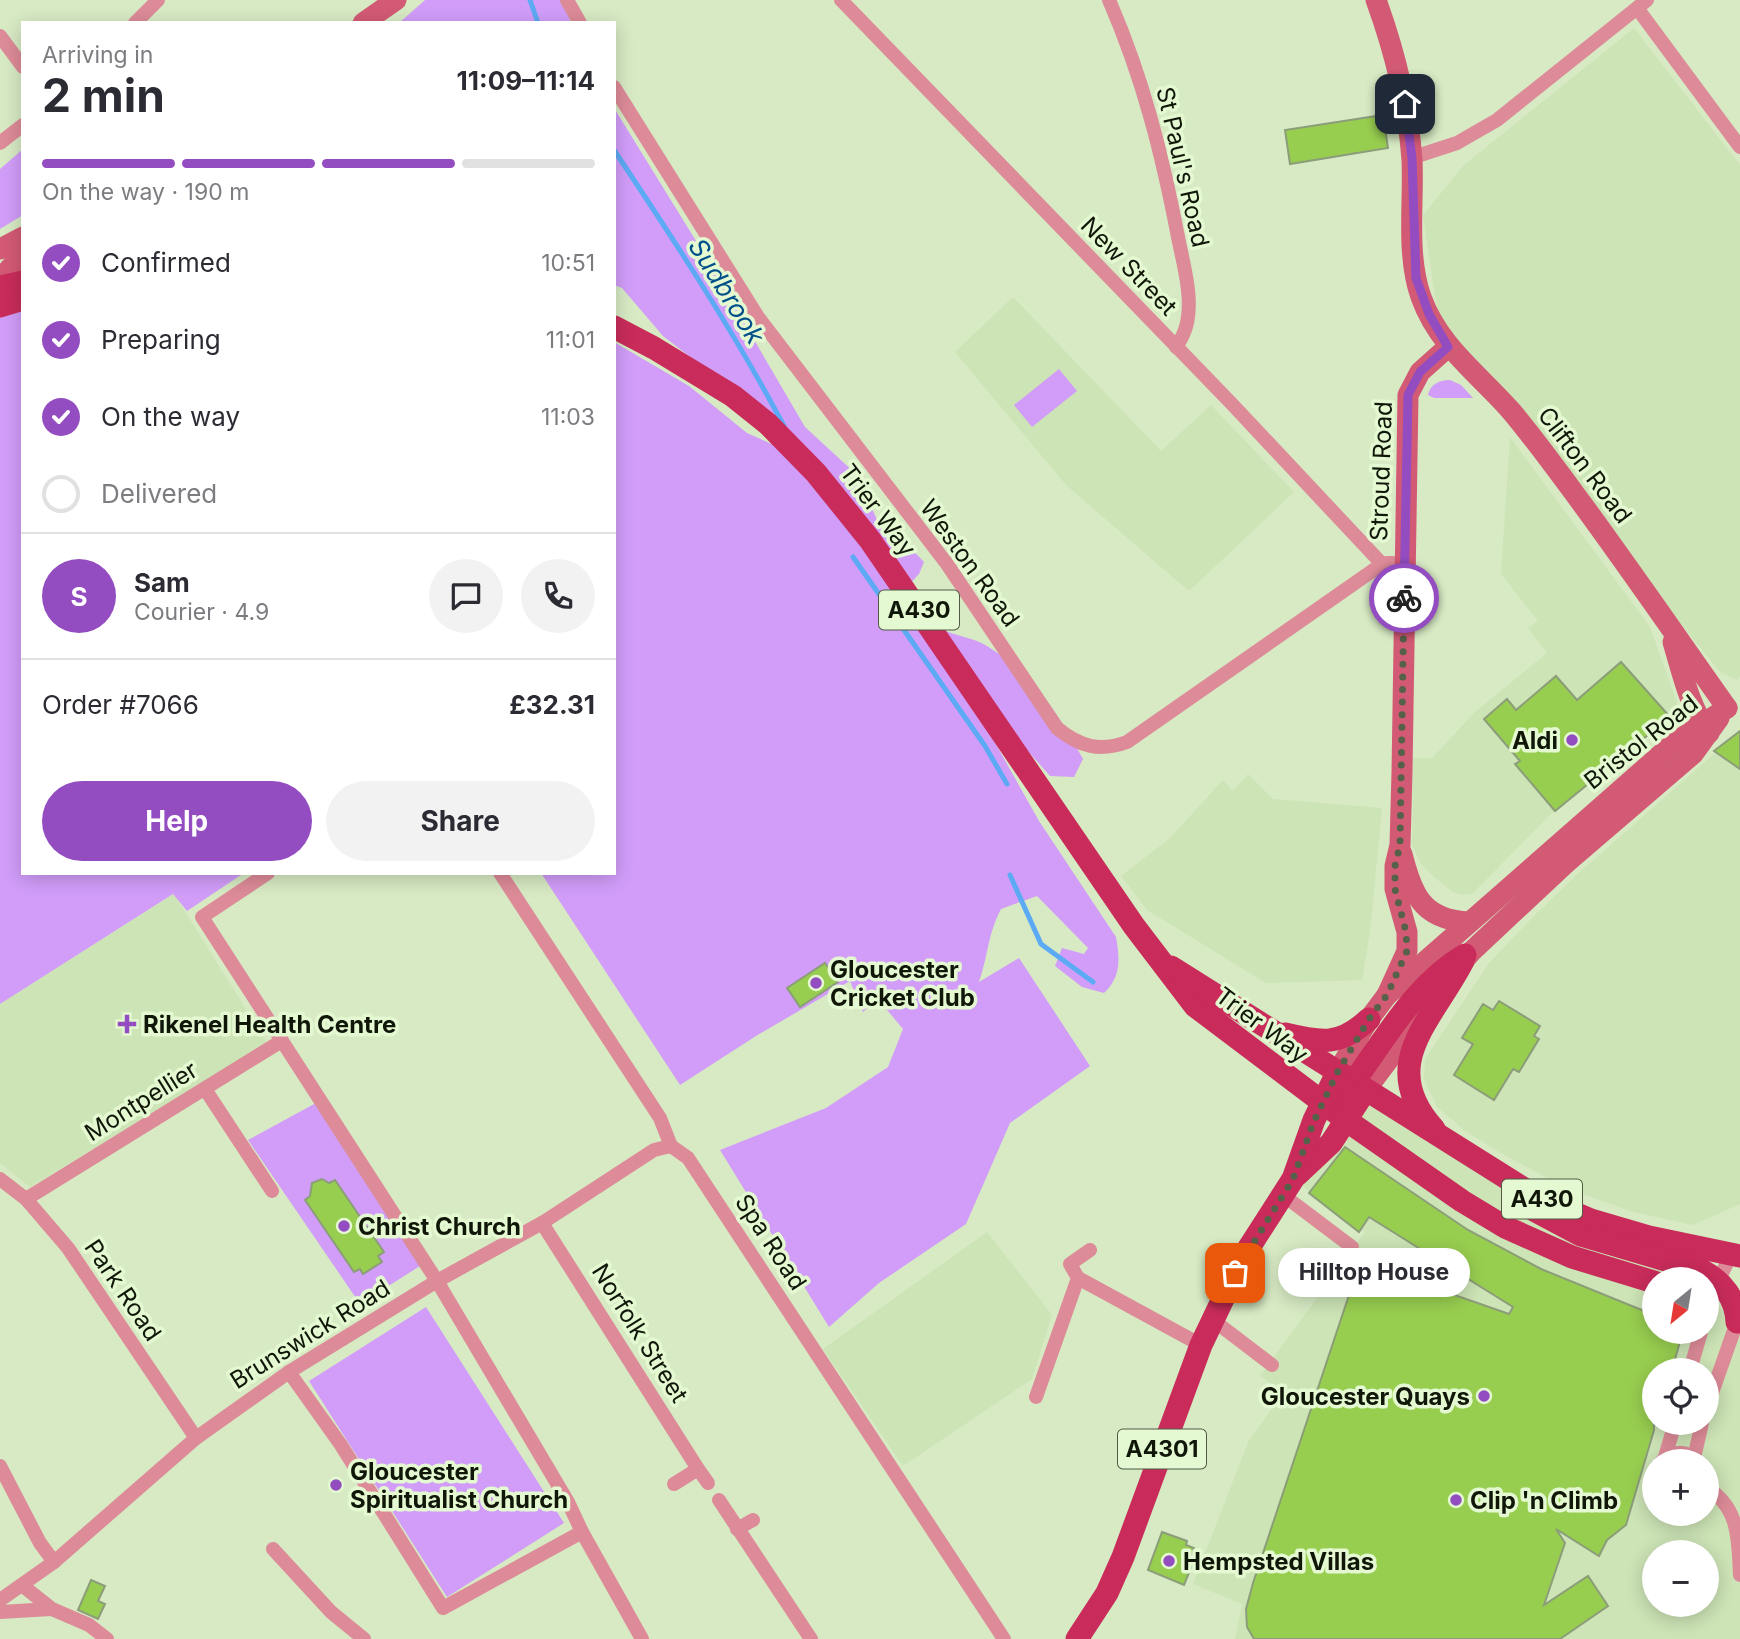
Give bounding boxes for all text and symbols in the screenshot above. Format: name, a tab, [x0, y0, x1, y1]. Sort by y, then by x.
text: Arriving in	[42, 41, 153, 69]
text: 11:09–11:14	[457, 65, 595, 96]
text: 2 min	[42, 67, 165, 123]
pin	[1375, 74, 1435, 134]
street label: St Paul's Road	[1151, 84, 1215, 250]
icon: home	[1386, 85, 1424, 123]
text: On the way · 190 m	[42, 178, 249, 206]
street label: New Street	[1075, 211, 1183, 321]
water label: Sudbrook	[682, 232, 772, 350]
icon: check	[42, 244, 80, 282]
text: Confirmed	[101, 247, 231, 278]
text: 10:51	[541, 249, 595, 277]
icon: check	[42, 321, 80, 359]
text: Preparing	[101, 324, 221, 355]
text: 11:01	[546, 326, 595, 354]
icon: check	[42, 398, 80, 436]
text: On the way	[101, 401, 240, 432]
street label: Stroud Road	[1364, 401, 1398, 541]
street label: Clifton Road	[1532, 401, 1638, 529]
text: 11:03	[541, 403, 595, 431]
street label: Trier Way	[834, 458, 922, 562]
text: Delivered	[101, 478, 217, 509]
street label: Weston Road	[914, 494, 1026, 632]
button: chat	[429, 559, 503, 633]
button: phone	[521, 559, 595, 633]
courier	[1369, 563, 1439, 633]
text: Sam	[134, 567, 190, 598]
icon: bike	[1385, 579, 1423, 617]
text: S	[70, 581, 88, 612]
road number: A430	[879, 590, 959, 630]
text: Courier · 4.9	[134, 598, 269, 626]
text: Order #7066	[42, 689, 199, 720]
text: £32.31	[509, 689, 595, 720]
street label: Bristol Road	[1578, 689, 1704, 795]
place label: Aldi	[1512, 726, 1558, 755]
marker: Aldi	[1564, 732, 1580, 748]
button: Help	[42, 781, 312, 861]
button: Share	[326, 781, 595, 861]
place label: Gloucester Cricket Club	[830, 955, 975, 1012]
marker: Gloucester Cricket Club	[808, 975, 824, 991]
street label: Trier Way	[1210, 981, 1314, 1069]
place label: Rikenel Health Centre	[143, 1010, 396, 1039]
marker: Rikenel Health Centre	[117, 1014, 137, 1034]
street label: Montpellier	[79, 1055, 203, 1147]
road number: A430	[1502, 1180, 1582, 1218]
street label: Spa Road	[729, 1189, 813, 1295]
place label: Christ Church	[358, 1212, 521, 1241]
marker: Christ Church	[336, 1218, 352, 1234]
street label: Park Road	[79, 1234, 167, 1346]
pin	[1205, 1243, 1265, 1303]
callout: Hilltop House	[1277, 1248, 1470, 1298]
icon: bag	[1216, 1254, 1254, 1292]
street label: Norfolk Street	[586, 1258, 694, 1408]
text: Hilltop House	[1299, 1258, 1449, 1286]
north arrow	[1642, 1267, 1718, 1344]
map controls	[1642, 1267, 1719, 1617]
street label: Brunswick Road	[225, 1273, 395, 1395]
button: locate	[1642, 1358, 1719, 1435]
place label: Gloucester Quays	[1261, 1382, 1470, 1411]
marker: Gloucester Quays	[1476, 1388, 1492, 1404]
road number: A4301	[1118, 1430, 1206, 1468]
button: +	[1642, 1449, 1719, 1526]
place label: Gloucester Spiritualist Church	[350, 1457, 568, 1514]
marker: Gloucester Spiritualist Church	[328, 1477, 344, 1493]
place label: Clip 'n Climb	[1470, 1486, 1618, 1515]
marker: Clip 'n Climb	[1448, 1492, 1464, 1508]
button: −	[1642, 1540, 1719, 1617]
place label: Hempsted Villas	[1183, 1547, 1374, 1576]
marker: Hempsted Villas	[1161, 1553, 1177, 1569]

